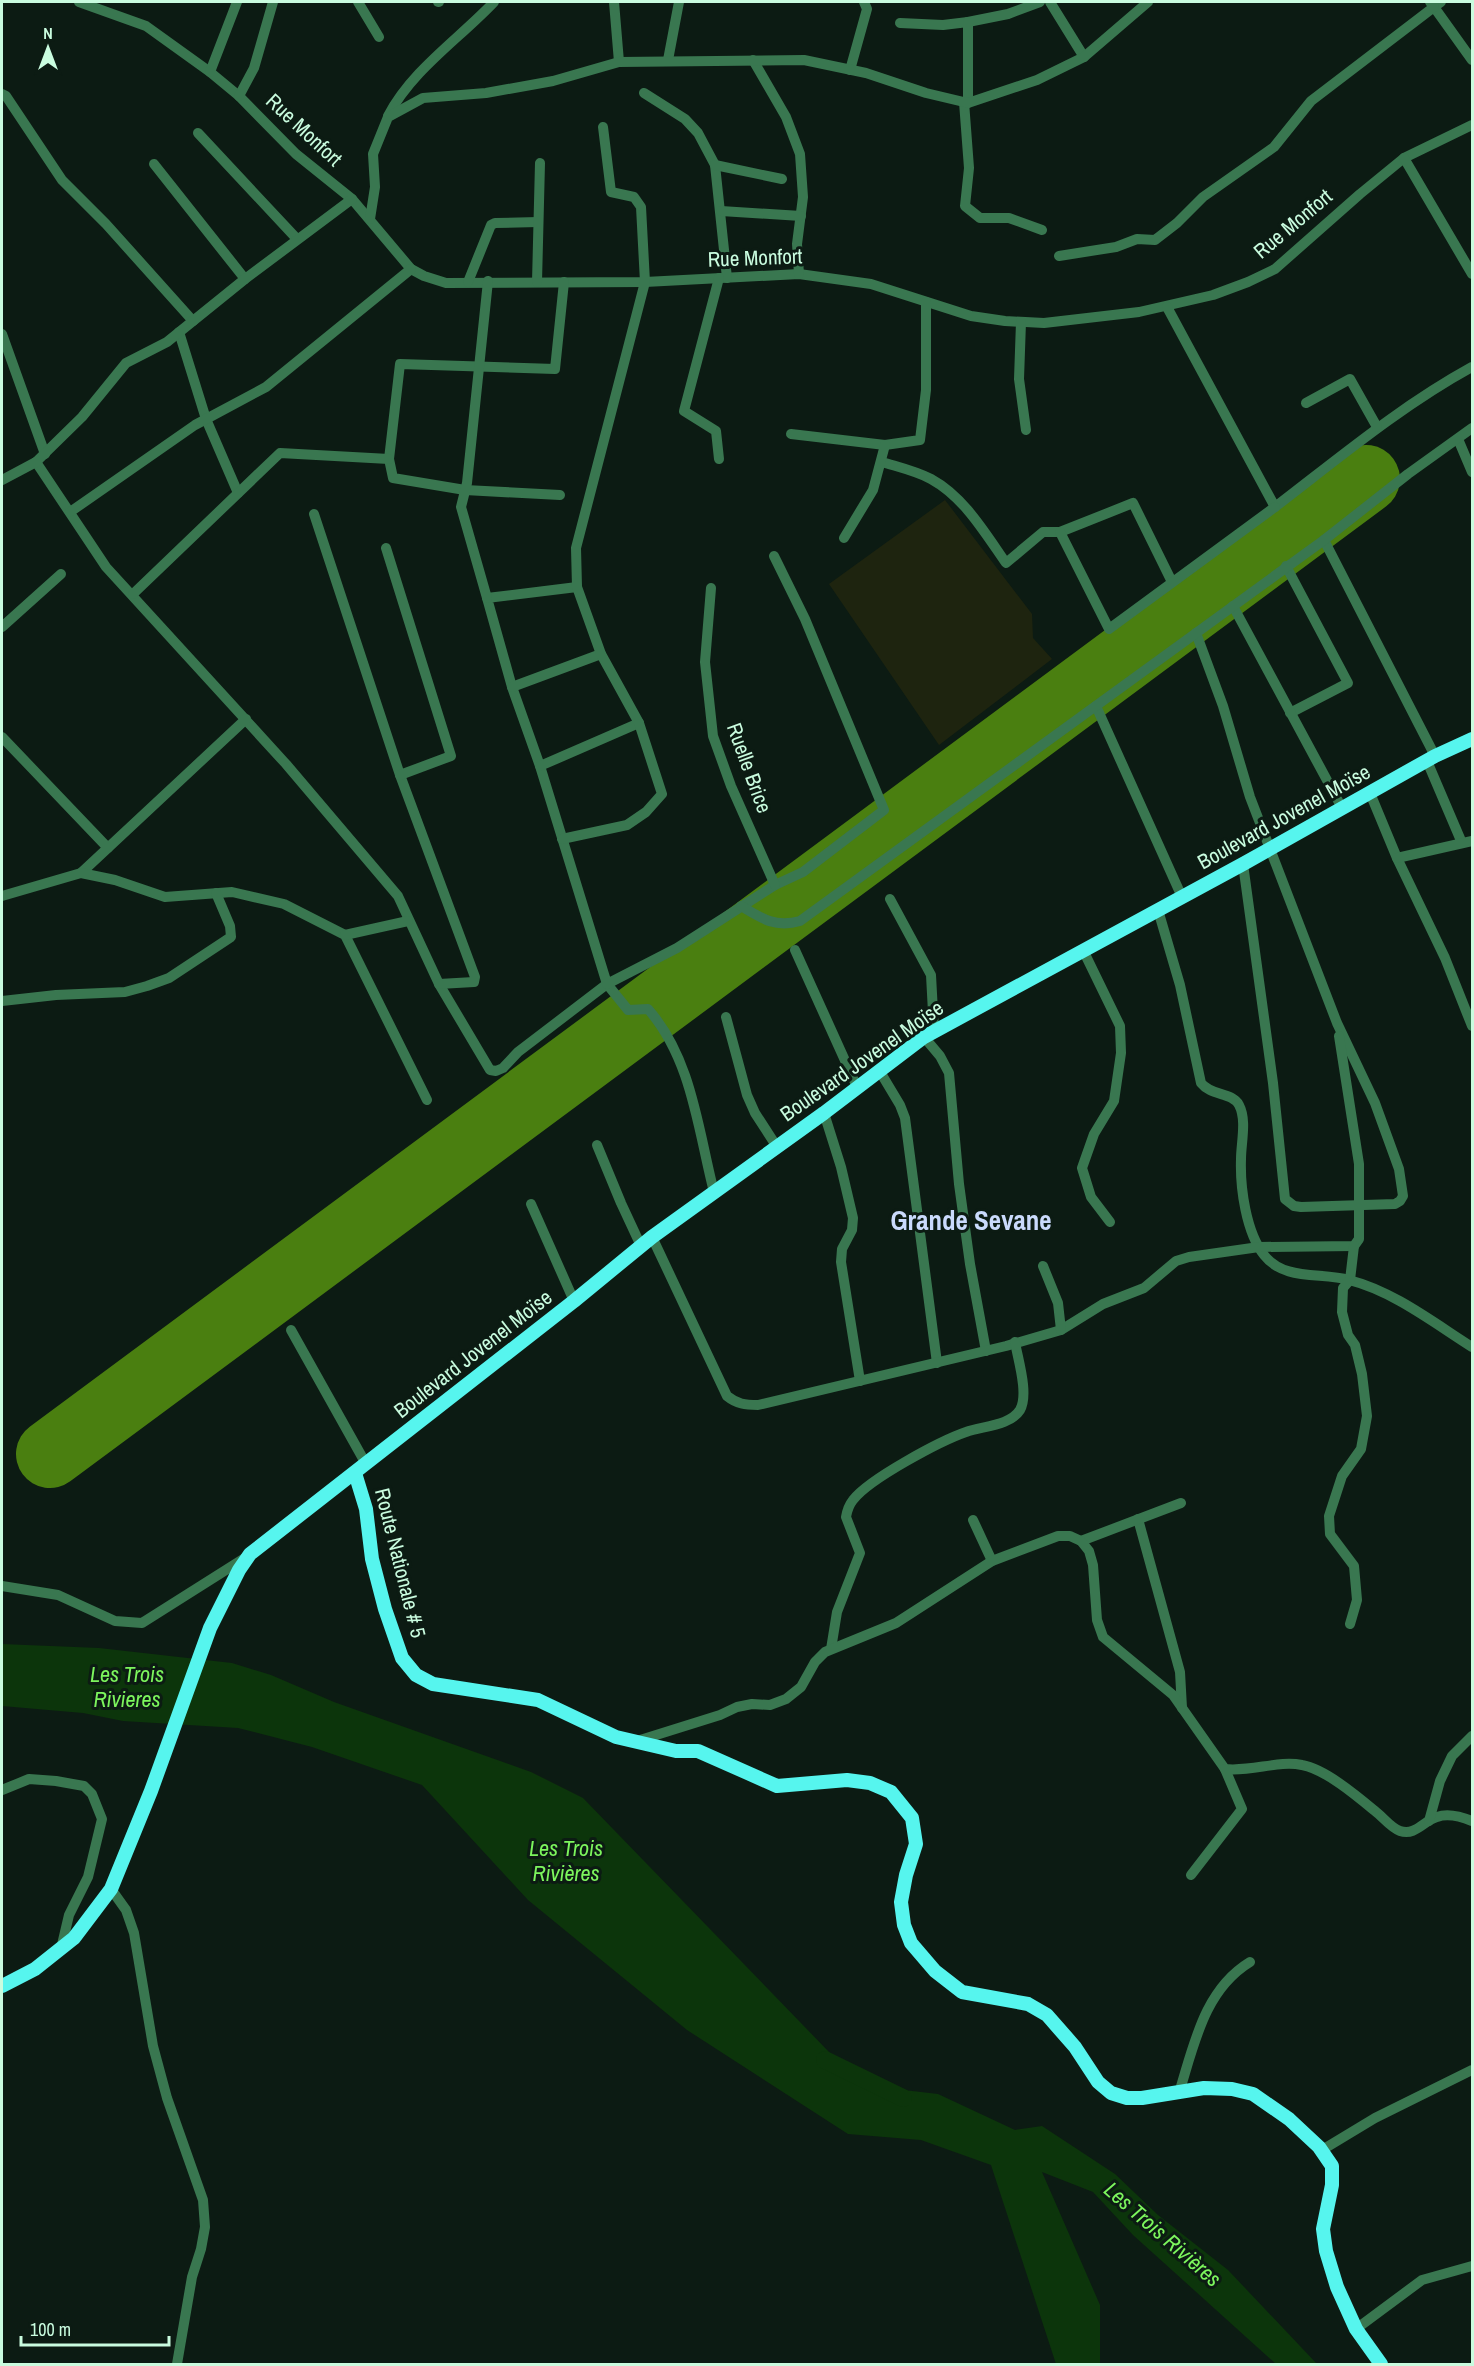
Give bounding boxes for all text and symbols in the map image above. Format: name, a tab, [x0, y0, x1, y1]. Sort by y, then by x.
north arrow	[18, 18, 78, 78]
text: N	[43, 22, 53, 44]
street label: Rue Monfort	[260, 87, 349, 173]
street label: Rue Monfort	[1247, 182, 1338, 265]
street label: Rue Monfort	[707, 241, 803, 274]
street label: Ruelle Brice	[720, 719, 779, 817]
street label: Boulevard Jovenel Moïse	[1192, 757, 1375, 876]
street label: Boulevard Jovenel Moïse	[774, 993, 949, 1128]
district label: Grande Sevane	[890, 1202, 1052, 1238]
street label: Boulevard Jovenel Moïse	[388, 1283, 558, 1425]
street label: Route Nationale # 5	[368, 1485, 433, 1641]
water label: Les Trois Rivieres	[90, 1659, 164, 1714]
water label: Les Trois Rivières	[529, 1833, 603, 1888]
water label: Les Trois Rivières	[1098, 2175, 1228, 2293]
scale bar	[21, 2309, 170, 2347]
text: 100 m	[30, 2317, 71, 2342]

